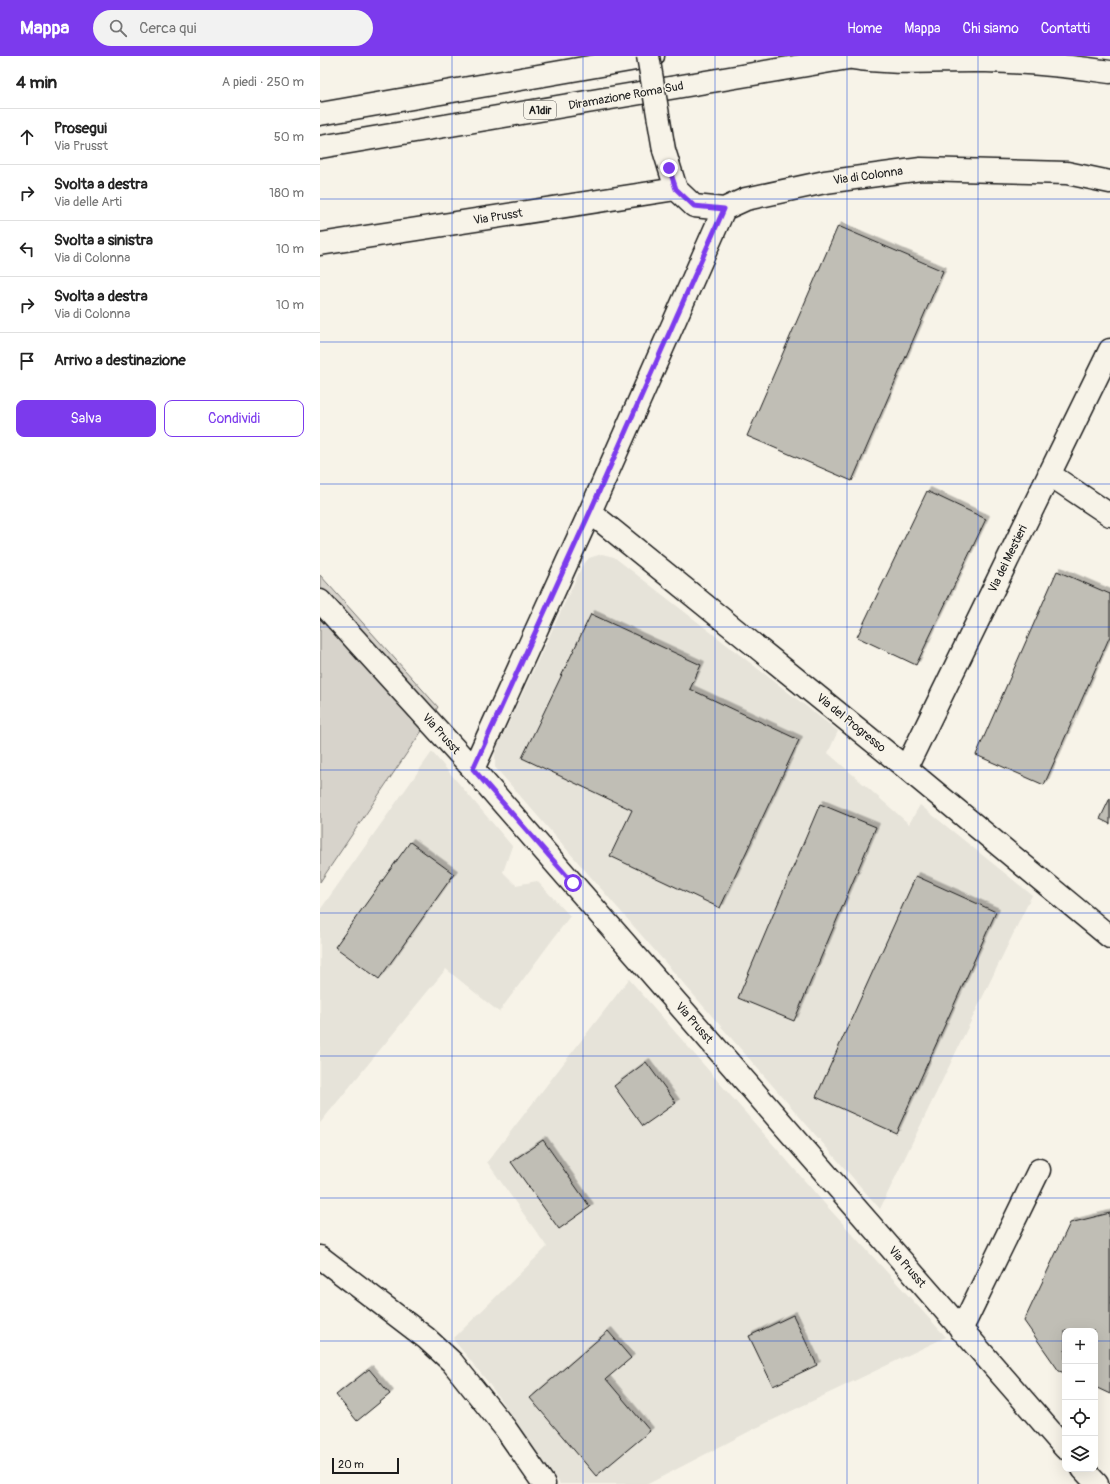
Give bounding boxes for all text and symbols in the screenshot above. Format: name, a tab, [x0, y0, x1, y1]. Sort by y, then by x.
search box	[93, 10, 373, 46]
text: Mappa	[20, 16, 69, 40]
icon: search	[107, 17, 129, 39]
text: Cerca qui	[139, 19, 196, 38]
text: Home	[847, 20, 882, 37]
text: Mappa	[904, 20, 941, 37]
text: Chi siamo	[963, 20, 1019, 37]
text: Contatti	[1041, 20, 1090, 37]
text: 4 min	[16, 72, 57, 93]
text: A piedi · 250 m	[222, 74, 304, 90]
street label: Diramazione Roma Sud	[567, 78, 685, 114]
road number: A1dir	[524, 101, 556, 119]
text: Prosegui	[54, 119, 107, 138]
icon: ahead	[16, 126, 38, 148]
text: 50 m	[274, 129, 304, 145]
text: Via Prusst	[54, 138, 108, 154]
route end	[660, 159, 678, 177]
street label: Via di Colonna	[832, 164, 904, 188]
text: Svolta a destra	[54, 175, 148, 194]
icon: right	[16, 182, 38, 204]
text: 180 m	[269, 185, 304, 201]
text: Via delle Arti	[54, 194, 122, 210]
street label: Via Prusst	[472, 206, 524, 228]
text: Svolta a sinistra	[54, 231, 153, 250]
icon: left	[16, 238, 38, 260]
text: 10 m	[276, 241, 304, 257]
text: Via di Colonna	[54, 250, 130, 266]
text: Svolta a destra	[54, 287, 148, 306]
icon: right	[16, 294, 38, 316]
text: 10 m	[276, 297, 304, 313]
text: Via di Colonna	[54, 306, 130, 322]
icon: arrive	[16, 350, 38, 372]
text: Arrivo a destinazione	[54, 351, 186, 370]
button: Salva	[16, 400, 156, 437]
button: Condividi	[164, 400, 304, 437]
street label: Via dei Mestieri	[985, 523, 1031, 595]
street label: Via del Progresso	[813, 690, 889, 756]
street label: Via Prusst	[419, 710, 463, 758]
route start	[564, 874, 582, 892]
street label: Via Prusst	[672, 999, 716, 1047]
street label: Via Prusst	[885, 1243, 929, 1291]
map controls	[1062, 1328, 1098, 1472]
button: +	[1062, 1328, 1098, 1364]
button: −	[1062, 1364, 1098, 1400]
button: locate	[1062, 1400, 1098, 1436]
button: layers	[1062, 1436, 1098, 1472]
scale bar	[332, 1456, 399, 1475]
text: 20 m	[338, 1458, 364, 1471]

